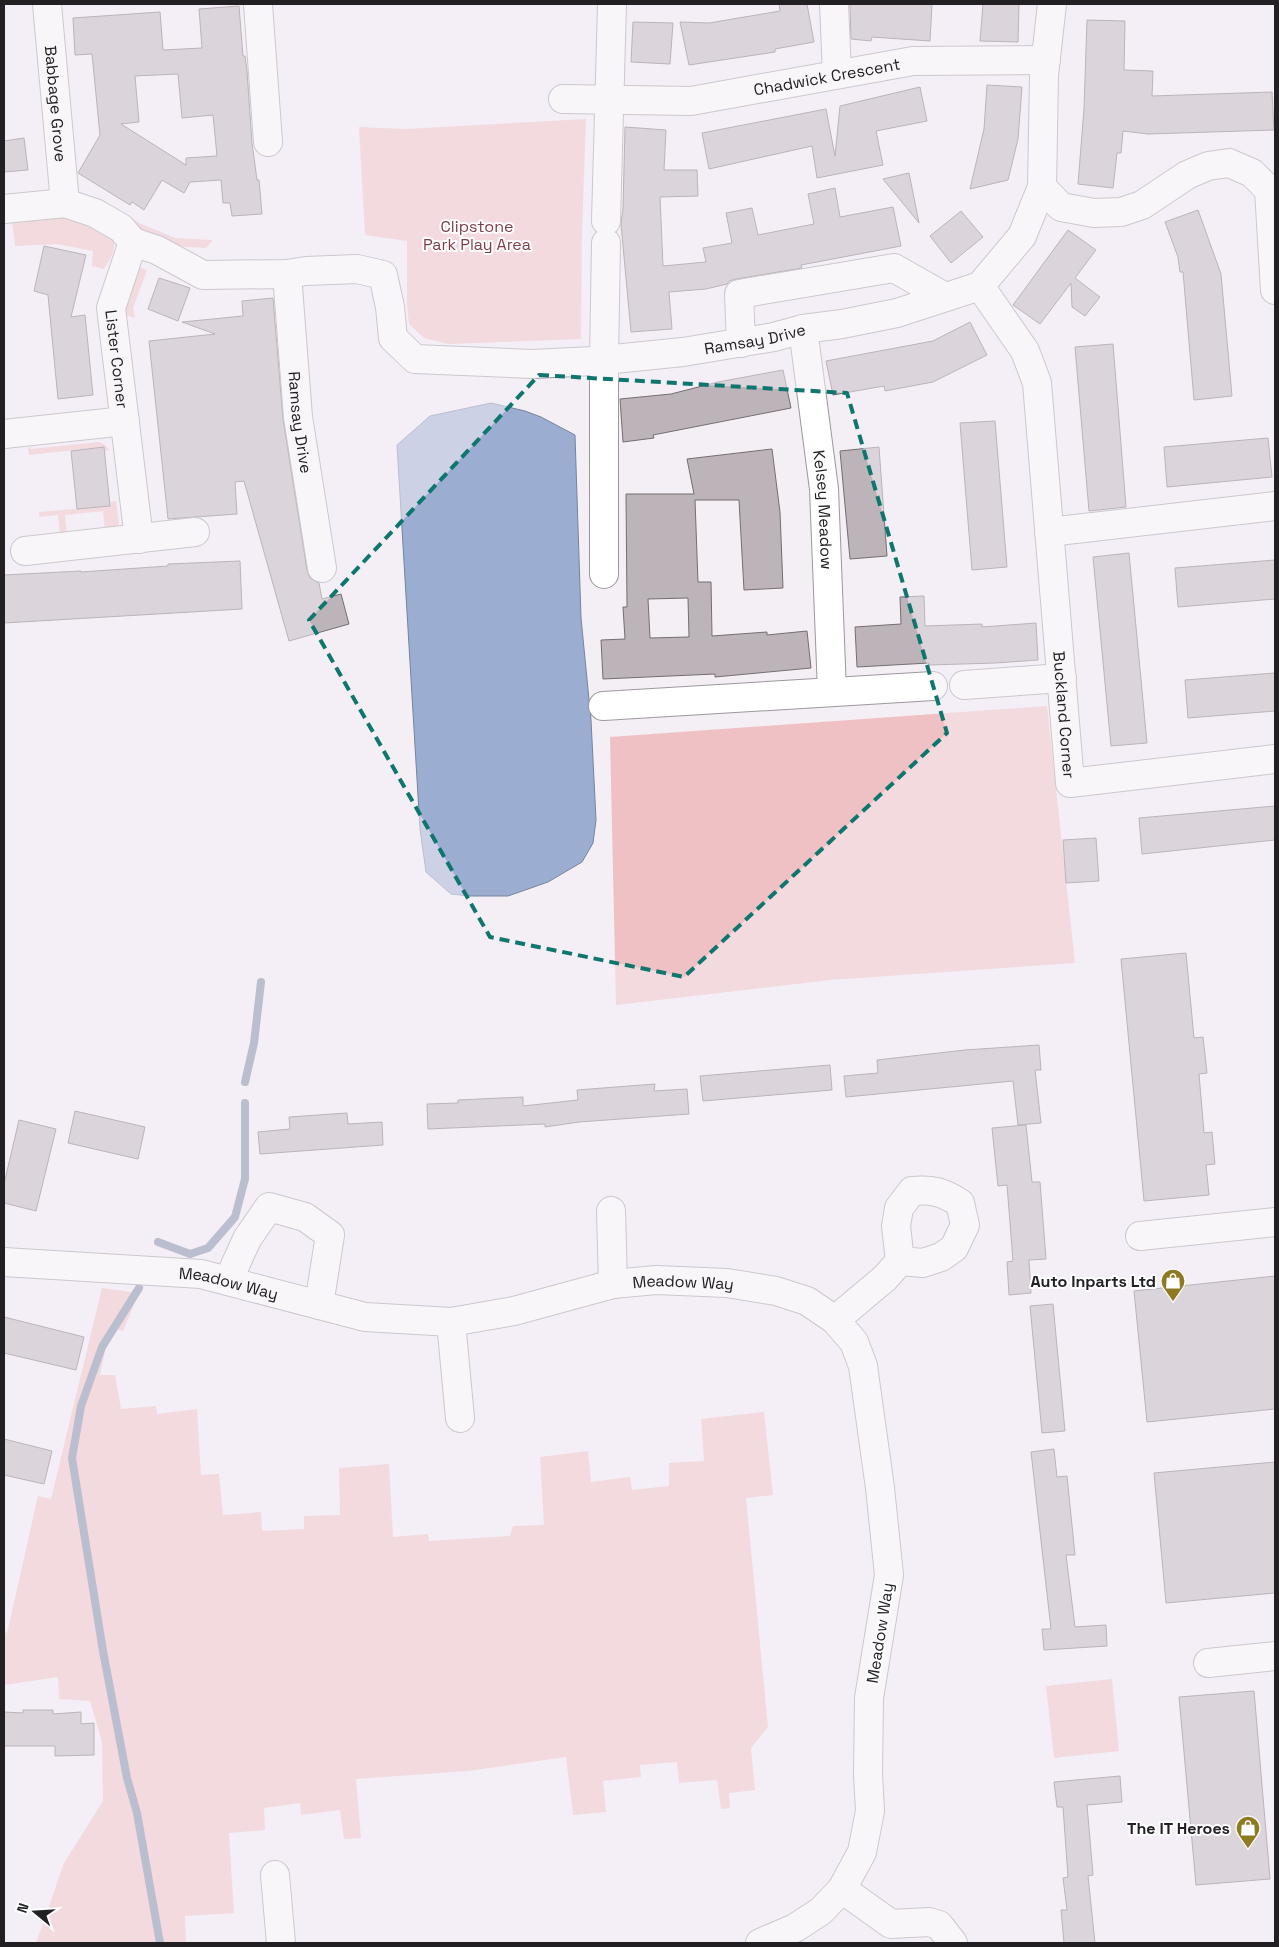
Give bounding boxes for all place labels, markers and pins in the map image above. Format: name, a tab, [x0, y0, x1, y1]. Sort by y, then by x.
shop icon: Auto Inparts Ltd	[1160, 1268, 1186, 1302]
place label: Auto Inparts Ltd	[1030, 1271, 1156, 1292]
shop icon: The IT Heroes	[1235, 1815, 1261, 1849]
place label: The IT Heroes	[1127, 1818, 1230, 1839]

